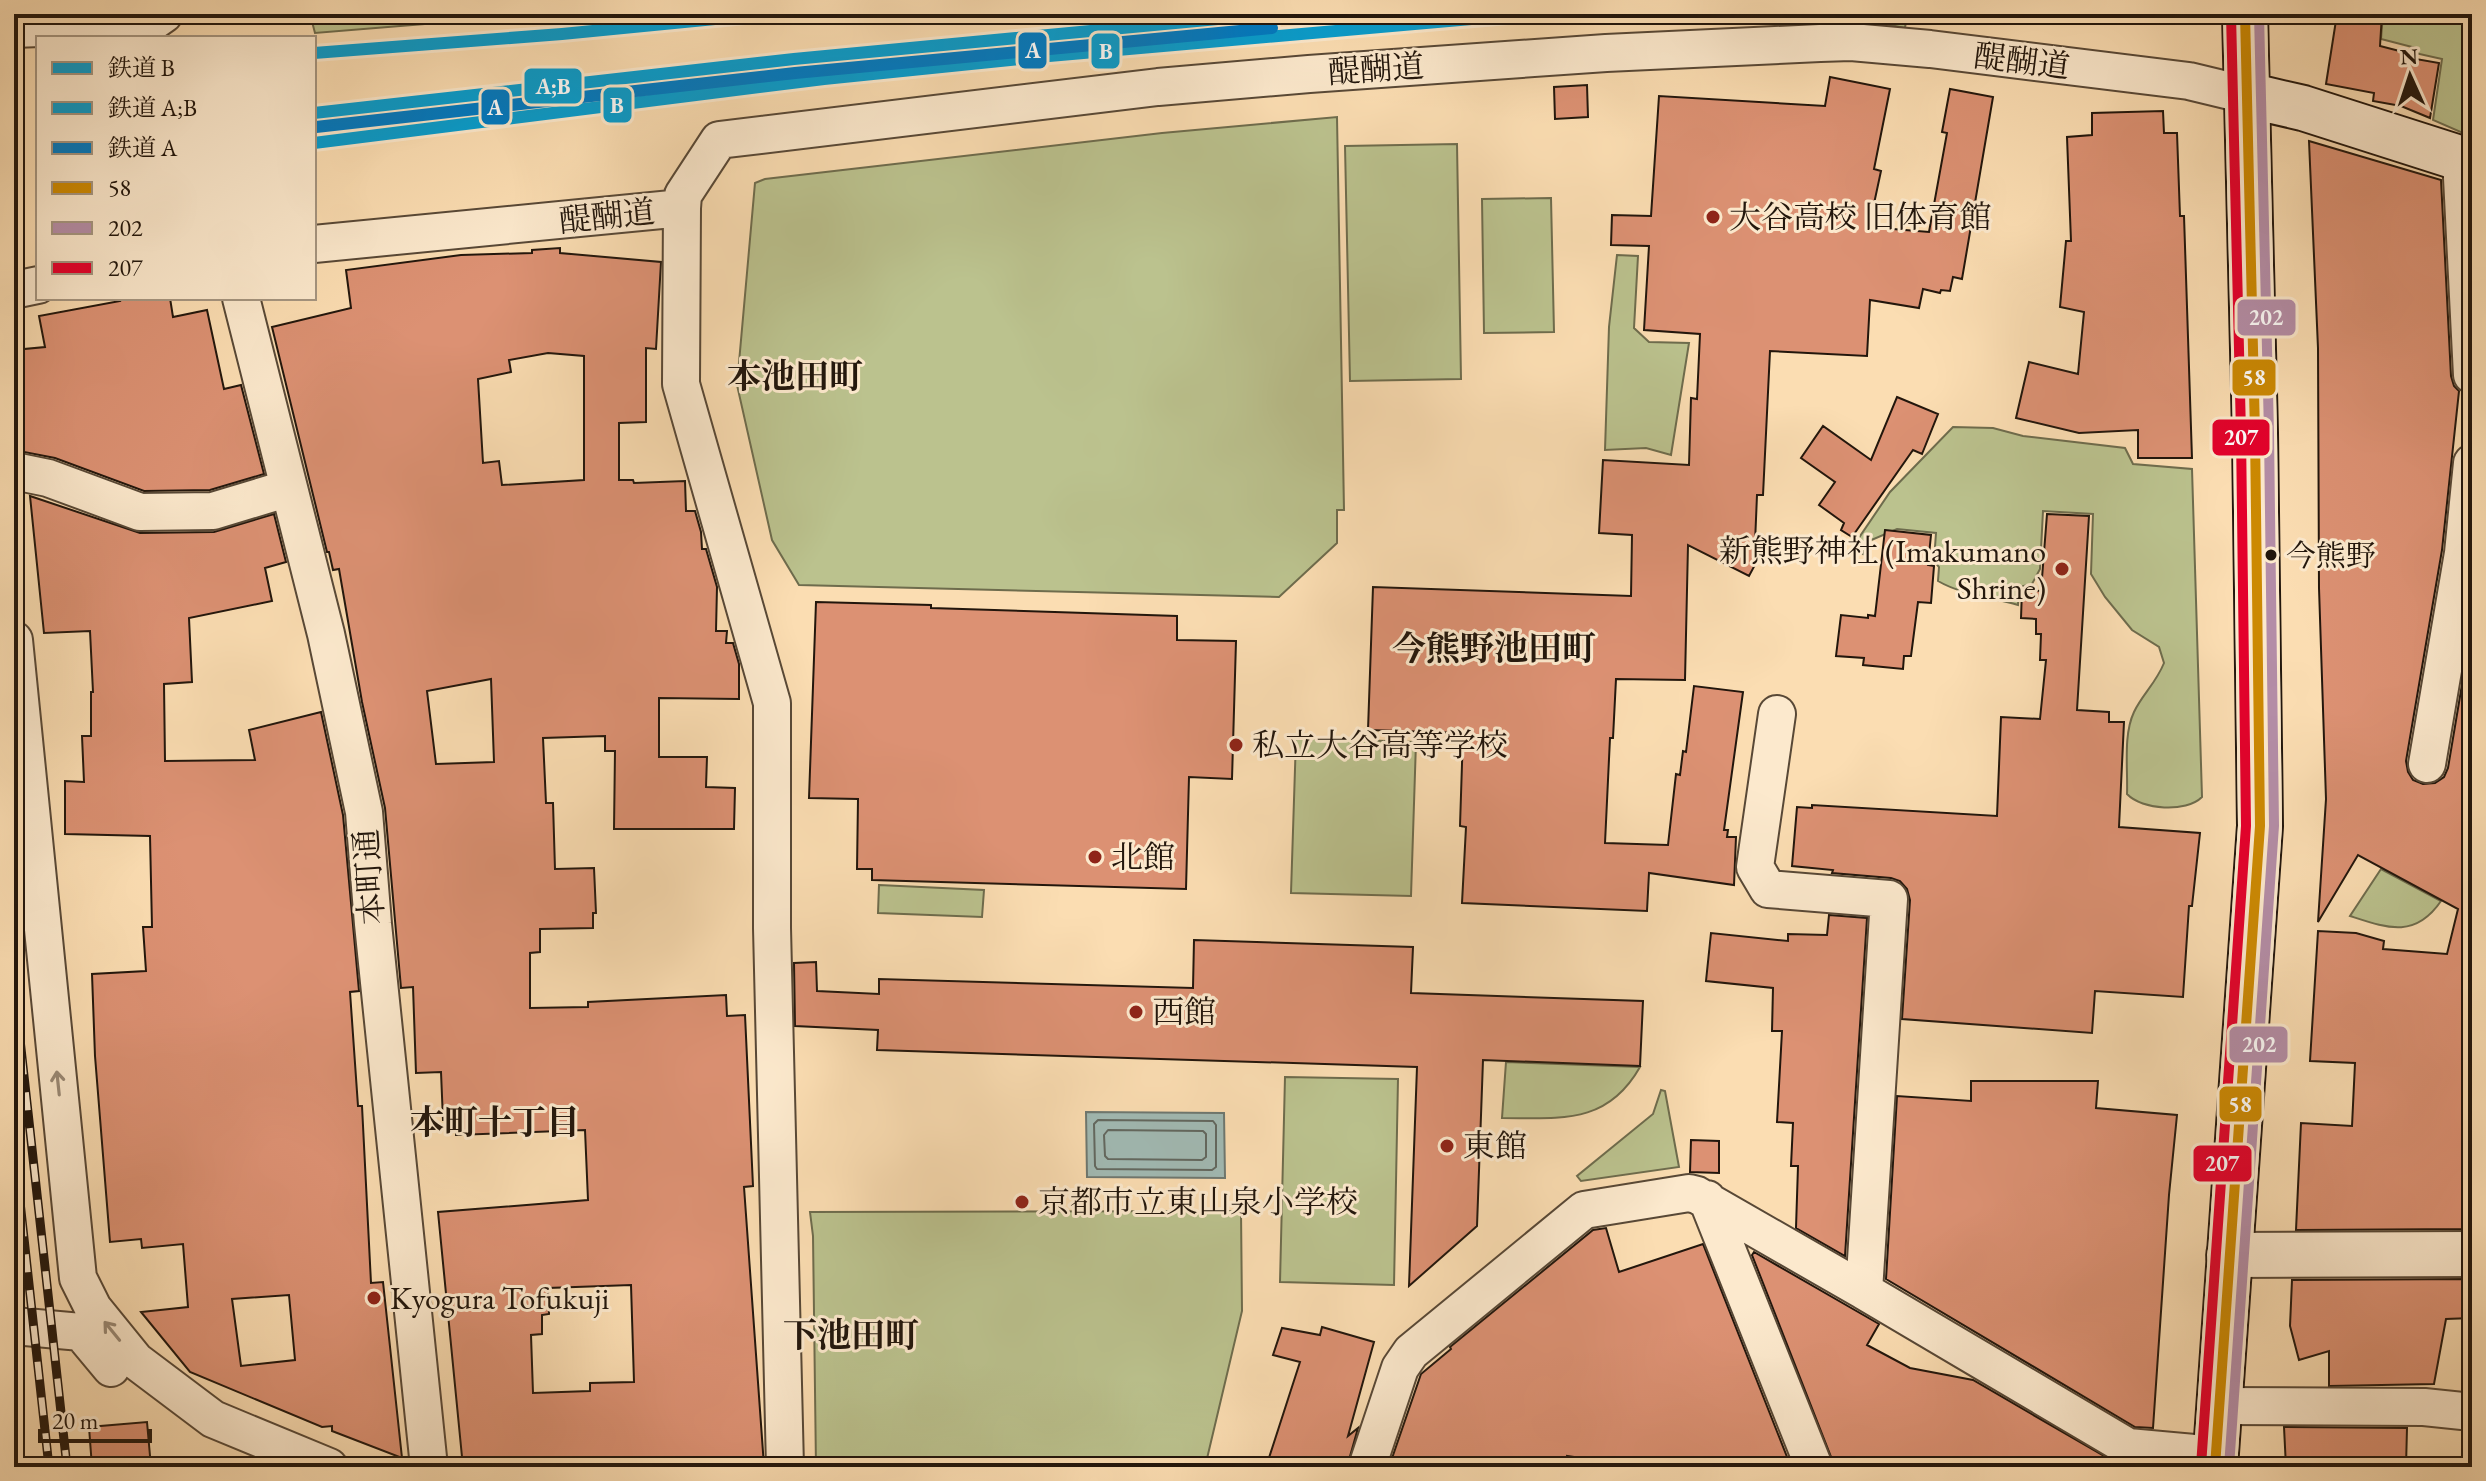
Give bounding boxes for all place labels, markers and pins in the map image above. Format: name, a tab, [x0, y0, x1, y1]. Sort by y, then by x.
place label: 大谷高校 旧体育館	[1729, 196, 1991, 238]
marker: 大谷高校 旧体育館	[1704, 208, 1722, 226]
place label: 新熊野神社 (Imakumano Shrine)	[1719, 530, 2046, 609]
place label: 今熊野	[2286, 536, 2376, 575]
marker: 今熊野	[2263, 547, 2279, 563]
marker: 新熊野神社 (Imakumano Shrine)	[2053, 560, 2071, 578]
place label: 私立大谷高等学校	[1252, 724, 1508, 766]
marker: 私立大谷高等学校	[1227, 736, 1245, 754]
place label: 北館	[1111, 836, 1175, 878]
marker: 北館	[1086, 848, 1104, 866]
place label: 西館	[1152, 991, 1216, 1033]
marker: 西館	[1127, 1003, 1145, 1021]
place label: 東館	[1463, 1125, 1527, 1167]
marker: 東館	[1438, 1137, 1456, 1155]
place label: 京都市立東山泉小学校	[1038, 1181, 1358, 1223]
marker: 京都市立東山泉小学校	[1013, 1193, 1031, 1211]
place label: Kyogura Tofukuji	[390, 1277, 610, 1319]
marker: Kyogura Tofukuji	[365, 1289, 383, 1307]

